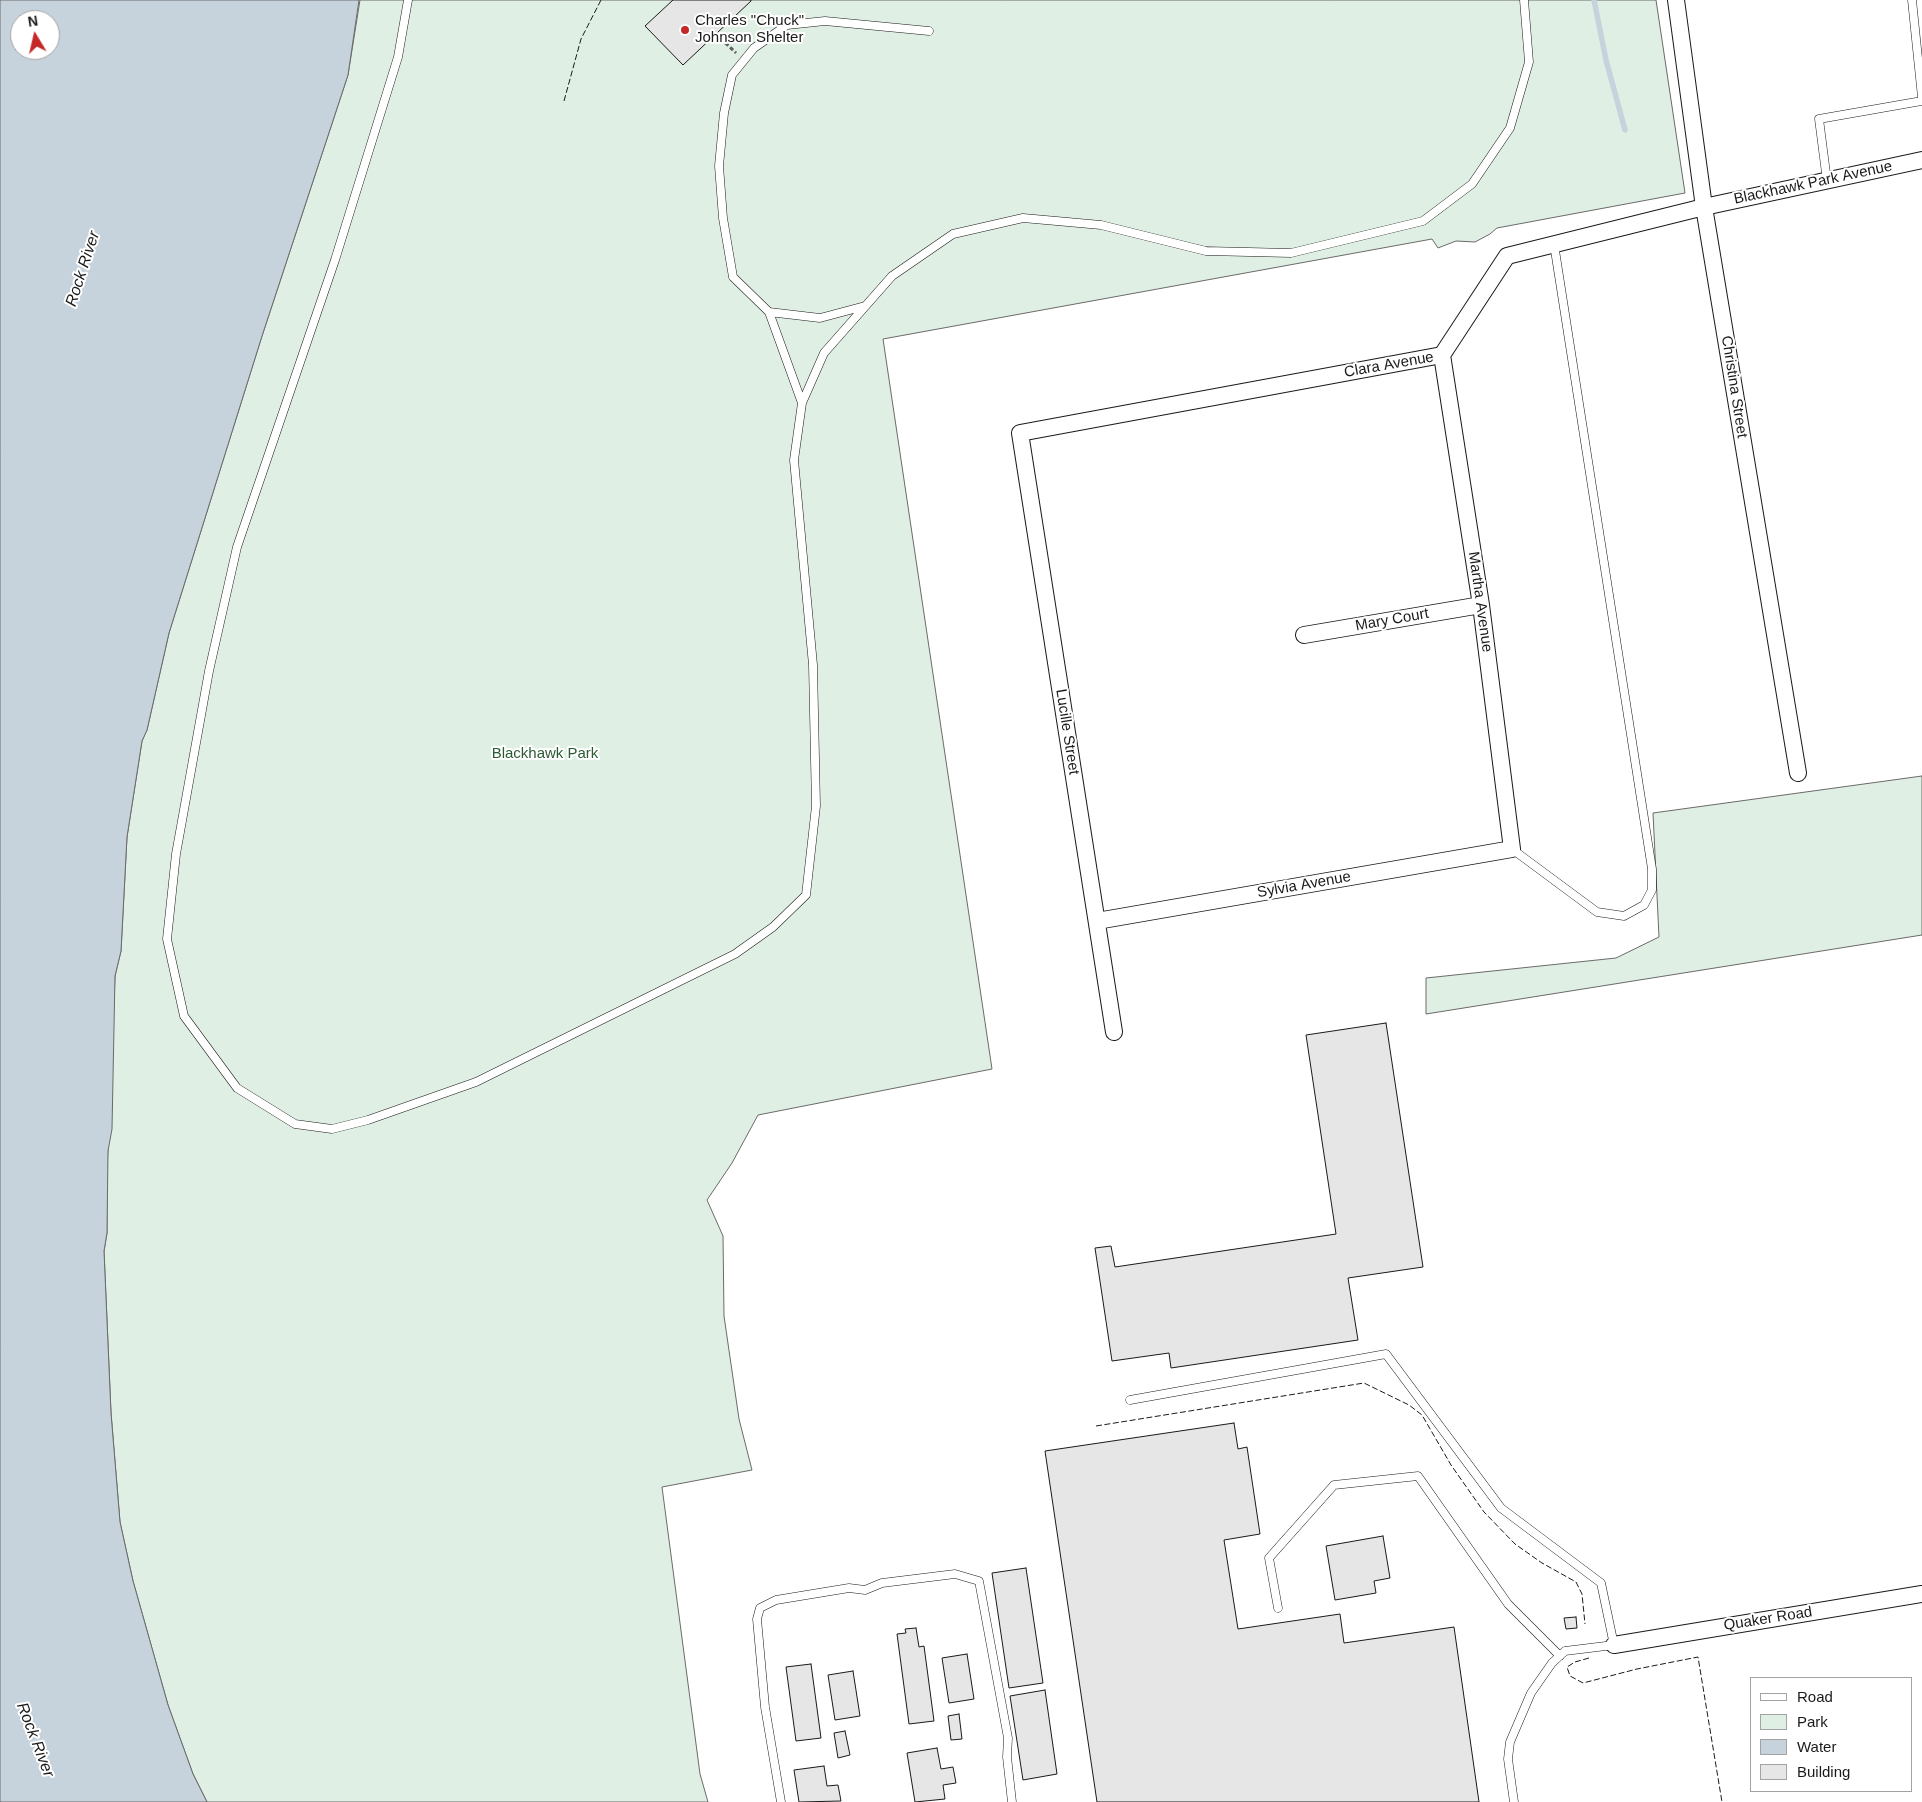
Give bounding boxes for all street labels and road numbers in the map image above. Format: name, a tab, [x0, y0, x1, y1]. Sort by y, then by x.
street label: Blackhawk Park Avenue	[1732, 157, 1894, 209]
street label: Christina Street	[1717, 335, 1751, 439]
street label: Clara Avenue	[1343, 348, 1435, 382]
street label: Martha Avenue	[1464, 551, 1496, 653]
street label: Mary Court	[1354, 605, 1430, 635]
street label: Lucille Street	[1051, 688, 1083, 776]
street label: Sylvia Avenue	[1256, 868, 1352, 902]
street label: Quaker Road	[1723, 1603, 1813, 1635]

